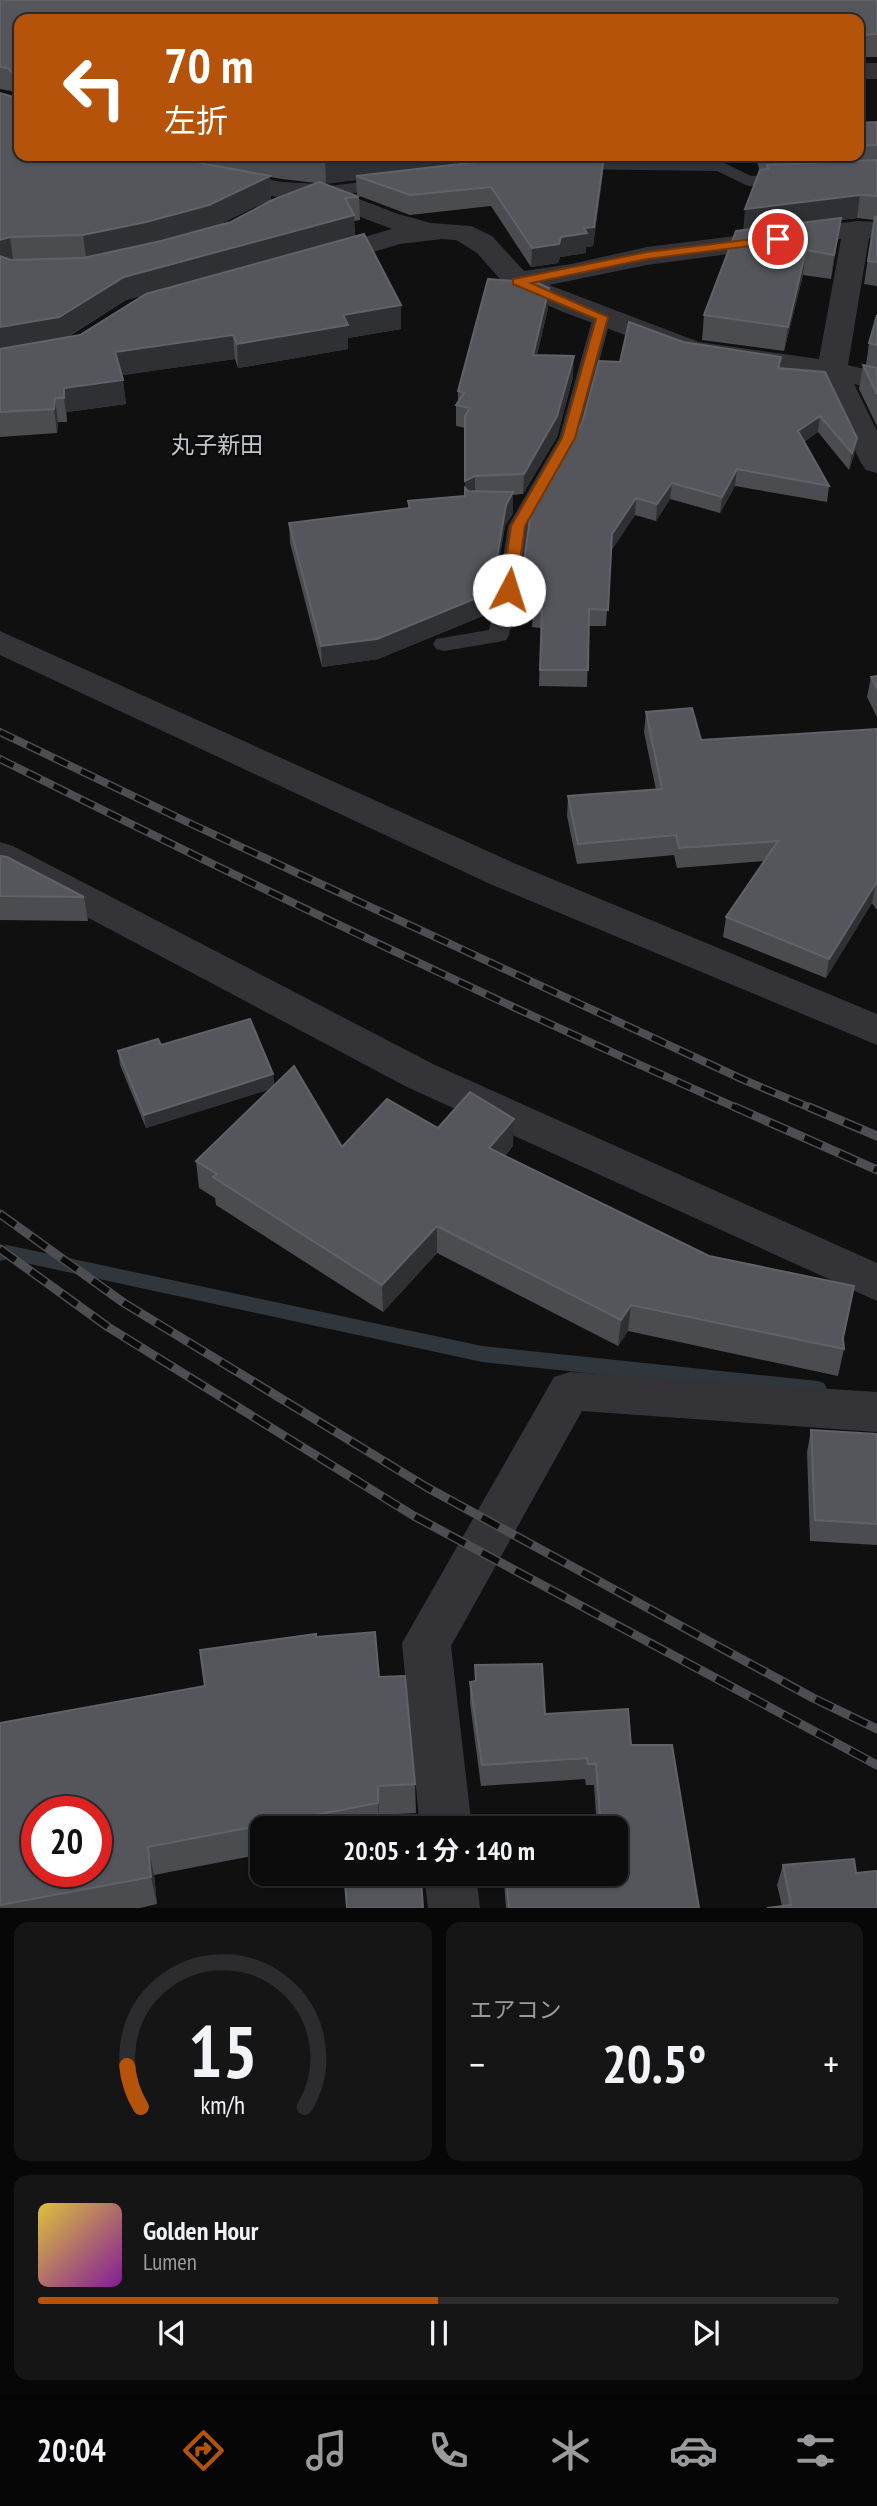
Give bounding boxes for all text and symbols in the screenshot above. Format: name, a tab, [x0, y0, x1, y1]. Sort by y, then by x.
text: 70 m	[164, 33, 253, 97]
icon: left	[49, 42, 140, 133]
text: 左折	[164, 99, 228, 141]
pin	[748, 209, 808, 269]
icon: arrive	[759, 220, 797, 258]
district label: 丸子新田	[171, 430, 263, 459]
position arrow	[472, 553, 546, 627]
speed limit sign: 20	[21, 1796, 112, 1887]
text: 20:05 · 1 分 · 140 m	[343, 1834, 535, 1867]
text: エアコン	[470, 1995, 562, 2024]
text: 15	[188, 2004, 258, 2098]
text: 20.5°	[602, 2030, 707, 2097]
text: −	[470, 2039, 485, 2088]
text: +	[823, 2039, 839, 2088]
text: km/h	[201, 2089, 245, 2121]
text: Golden Hour	[143, 2214, 258, 2247]
text: Lumen	[143, 2247, 197, 2276]
icon: previous	[153, 2314, 191, 2352]
icon: pause	[420, 2314, 458, 2352]
icon: next	[687, 2314, 725, 2352]
icon: directions	[179, 2426, 228, 2475]
icon: music	[302, 2426, 351, 2475]
icon: phone	[424, 2426, 473, 2475]
icon: climate	[546, 2426, 595, 2475]
icon: car	[669, 2426, 718, 2475]
icon: filters	[791, 2426, 840, 2475]
text: 20:04	[37, 2429, 106, 2471]

